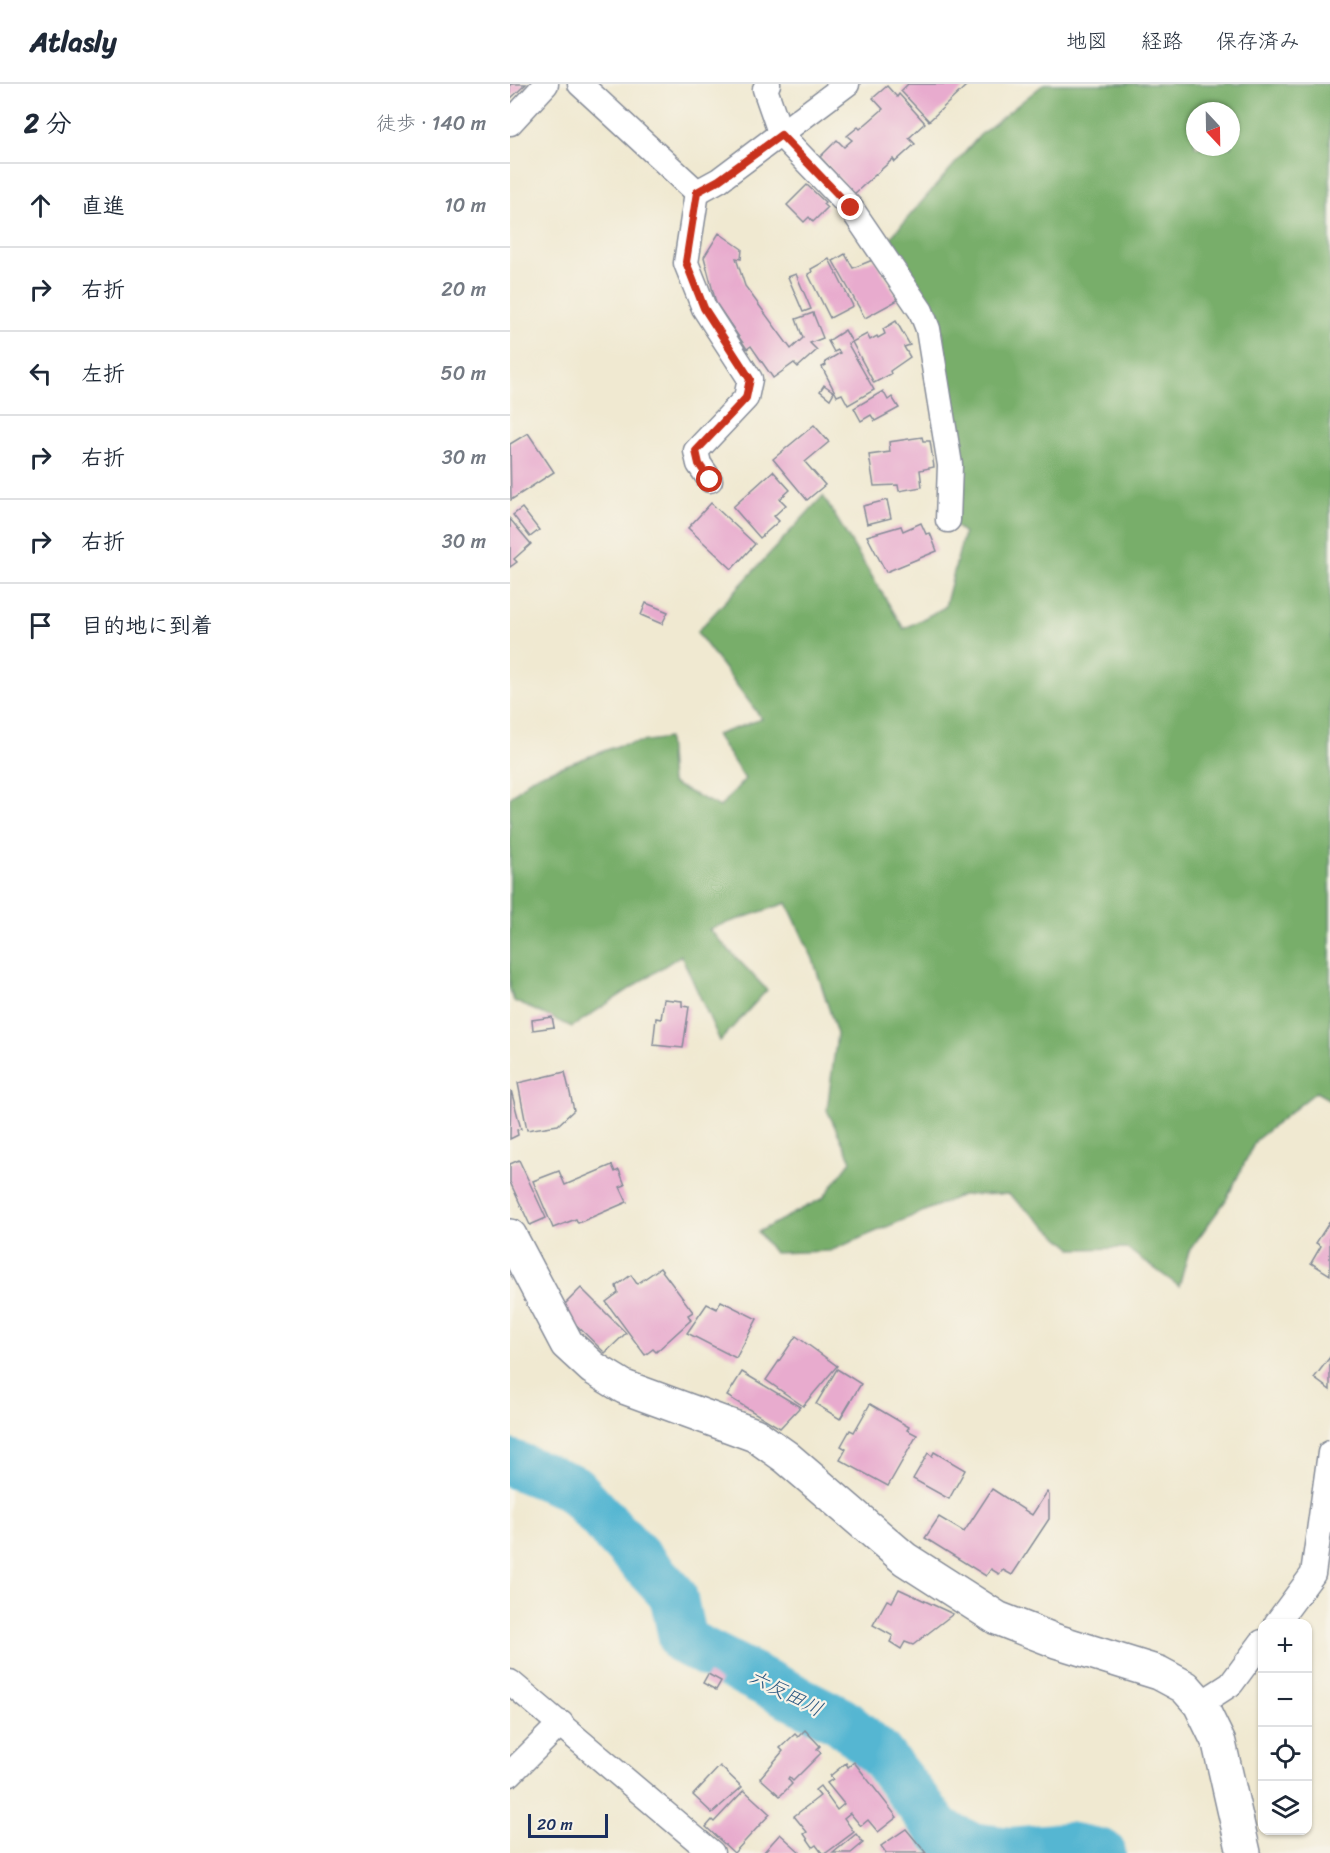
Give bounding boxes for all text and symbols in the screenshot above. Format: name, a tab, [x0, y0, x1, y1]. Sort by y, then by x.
text: Atlasly	[30, 17, 117, 66]
text: 地図	[1066, 22, 1108, 60]
text: 経路	[1141, 22, 1183, 60]
text: 保存済み	[1216, 22, 1300, 60]
text: 2 分	[24, 100, 72, 146]
north arrow	[1186, 102, 1240, 156]
text: 徒歩 · 140 m	[376, 106, 486, 141]
text: 直進	[81, 186, 125, 225]
text: 10 m	[444, 188, 486, 223]
icon: ahead	[24, 189, 57, 222]
route end	[837, 194, 863, 220]
text: 右折	[81, 270, 125, 309]
text: 20 m	[441, 272, 486, 307]
icon: right	[24, 273, 57, 306]
text: 左折	[81, 354, 125, 393]
text: 50 m	[441, 356, 486, 391]
icon: left	[24, 357, 57, 390]
text: 右折	[81, 438, 125, 477]
text: 30 m	[442, 440, 486, 475]
icon: right	[24, 441, 57, 474]
route start	[696, 466, 722, 492]
text: 右折	[81, 522, 125, 561]
text: 30 m	[442, 524, 486, 559]
icon: right	[24, 525, 57, 558]
text: 目的地に到着	[81, 606, 213, 645]
icon: arrive	[24, 609, 57, 642]
map controls	[1258, 1619, 1312, 1835]
button: +	[1258, 1619, 1312, 1673]
water label: 六反田川	[742, 1659, 830, 1727]
button: −	[1258, 1673, 1312, 1727]
button: locate	[1258, 1727, 1312, 1781]
button: layers	[1258, 1781, 1312, 1835]
text: 20 m	[537, 1810, 573, 1839]
scale bar	[528, 1811, 608, 1838]

